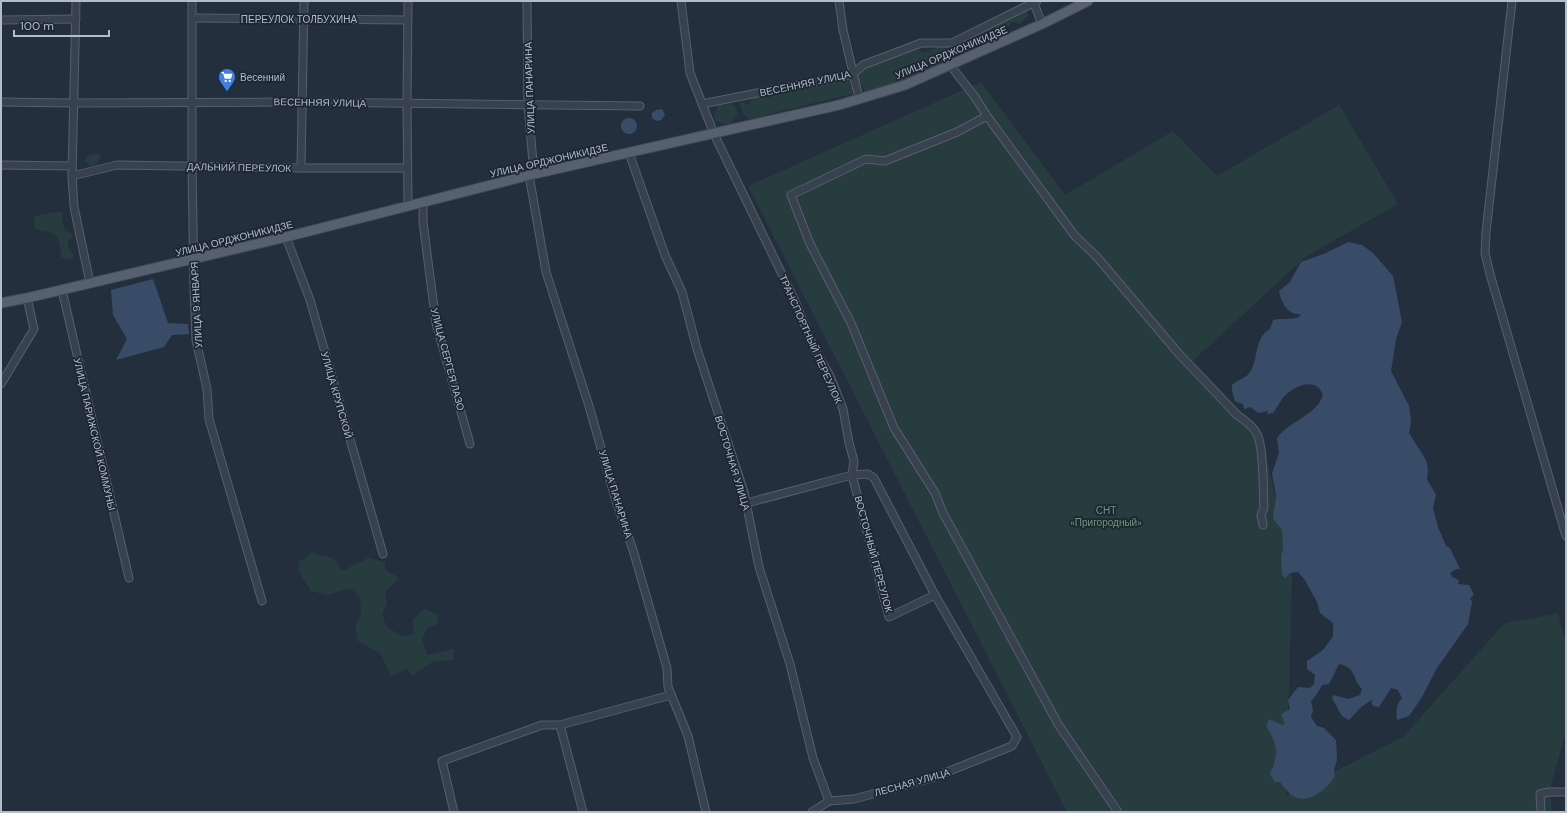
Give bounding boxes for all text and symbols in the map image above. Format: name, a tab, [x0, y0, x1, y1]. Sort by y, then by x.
scale bar	[14, 12, 109, 38]
street label: ПЕРЕУЛОК ТОЛБУХИНА	[241, 13, 358, 26]
text: 100 m	[20, 18, 54, 34]
street label: УЛИЦА ОРДЖОНИКИДЗЕ	[893, 23, 1010, 82]
street label: УЛИЦА ПАНАРИНА	[521, 41, 538, 134]
supermarket icon: Весенний	[217, 67, 237, 92]
street label: ВЕСЕННЯЯ УЛИЦА	[758, 67, 852, 99]
place label: Весенний	[240, 71, 285, 84]
street label: ВЕСЕННЯЯ УЛИЦА	[274, 95, 367, 110]
street label: УЛИЦА ОРДЖОНИКИДЗЕ	[489, 140, 610, 180]
street label: ДАЛЬНИЙ ПЕРЕУЛОК	[187, 160, 291, 175]
street label: УЛИЦА ОРДЖОНИКИДЗЕ	[174, 217, 295, 259]
street label: УЛИЦА 9 ЯНВАРЯ	[188, 261, 205, 349]
street label: ТРАНСПОРТНЫЙ ПЕРЕУЛОК	[776, 273, 845, 406]
street label: УЛИЦА СЕРГЕЯ ЛАЗО	[428, 306, 468, 412]
street label: УЛИЦА КРУПСКОЙ	[318, 350, 355, 440]
street label: УЛИЦА ПАРИЖСКОЙ КОММУНЫ	[71, 356, 118, 512]
street label: ВОСТОЧНАЯ УЛИЦА	[712, 414, 753, 512]
street label: УЛИЦА ПАНАРИНА	[596, 448, 635, 540]
street label: ВОСТОЧНЫЙ ПЕРЕУЛОК	[852, 494, 895, 614]
park label: СНТ «Пригородный»	[1070, 504, 1142, 529]
street label: ЛЕСНАЯ УЛИЦА	[873, 765, 952, 799]

